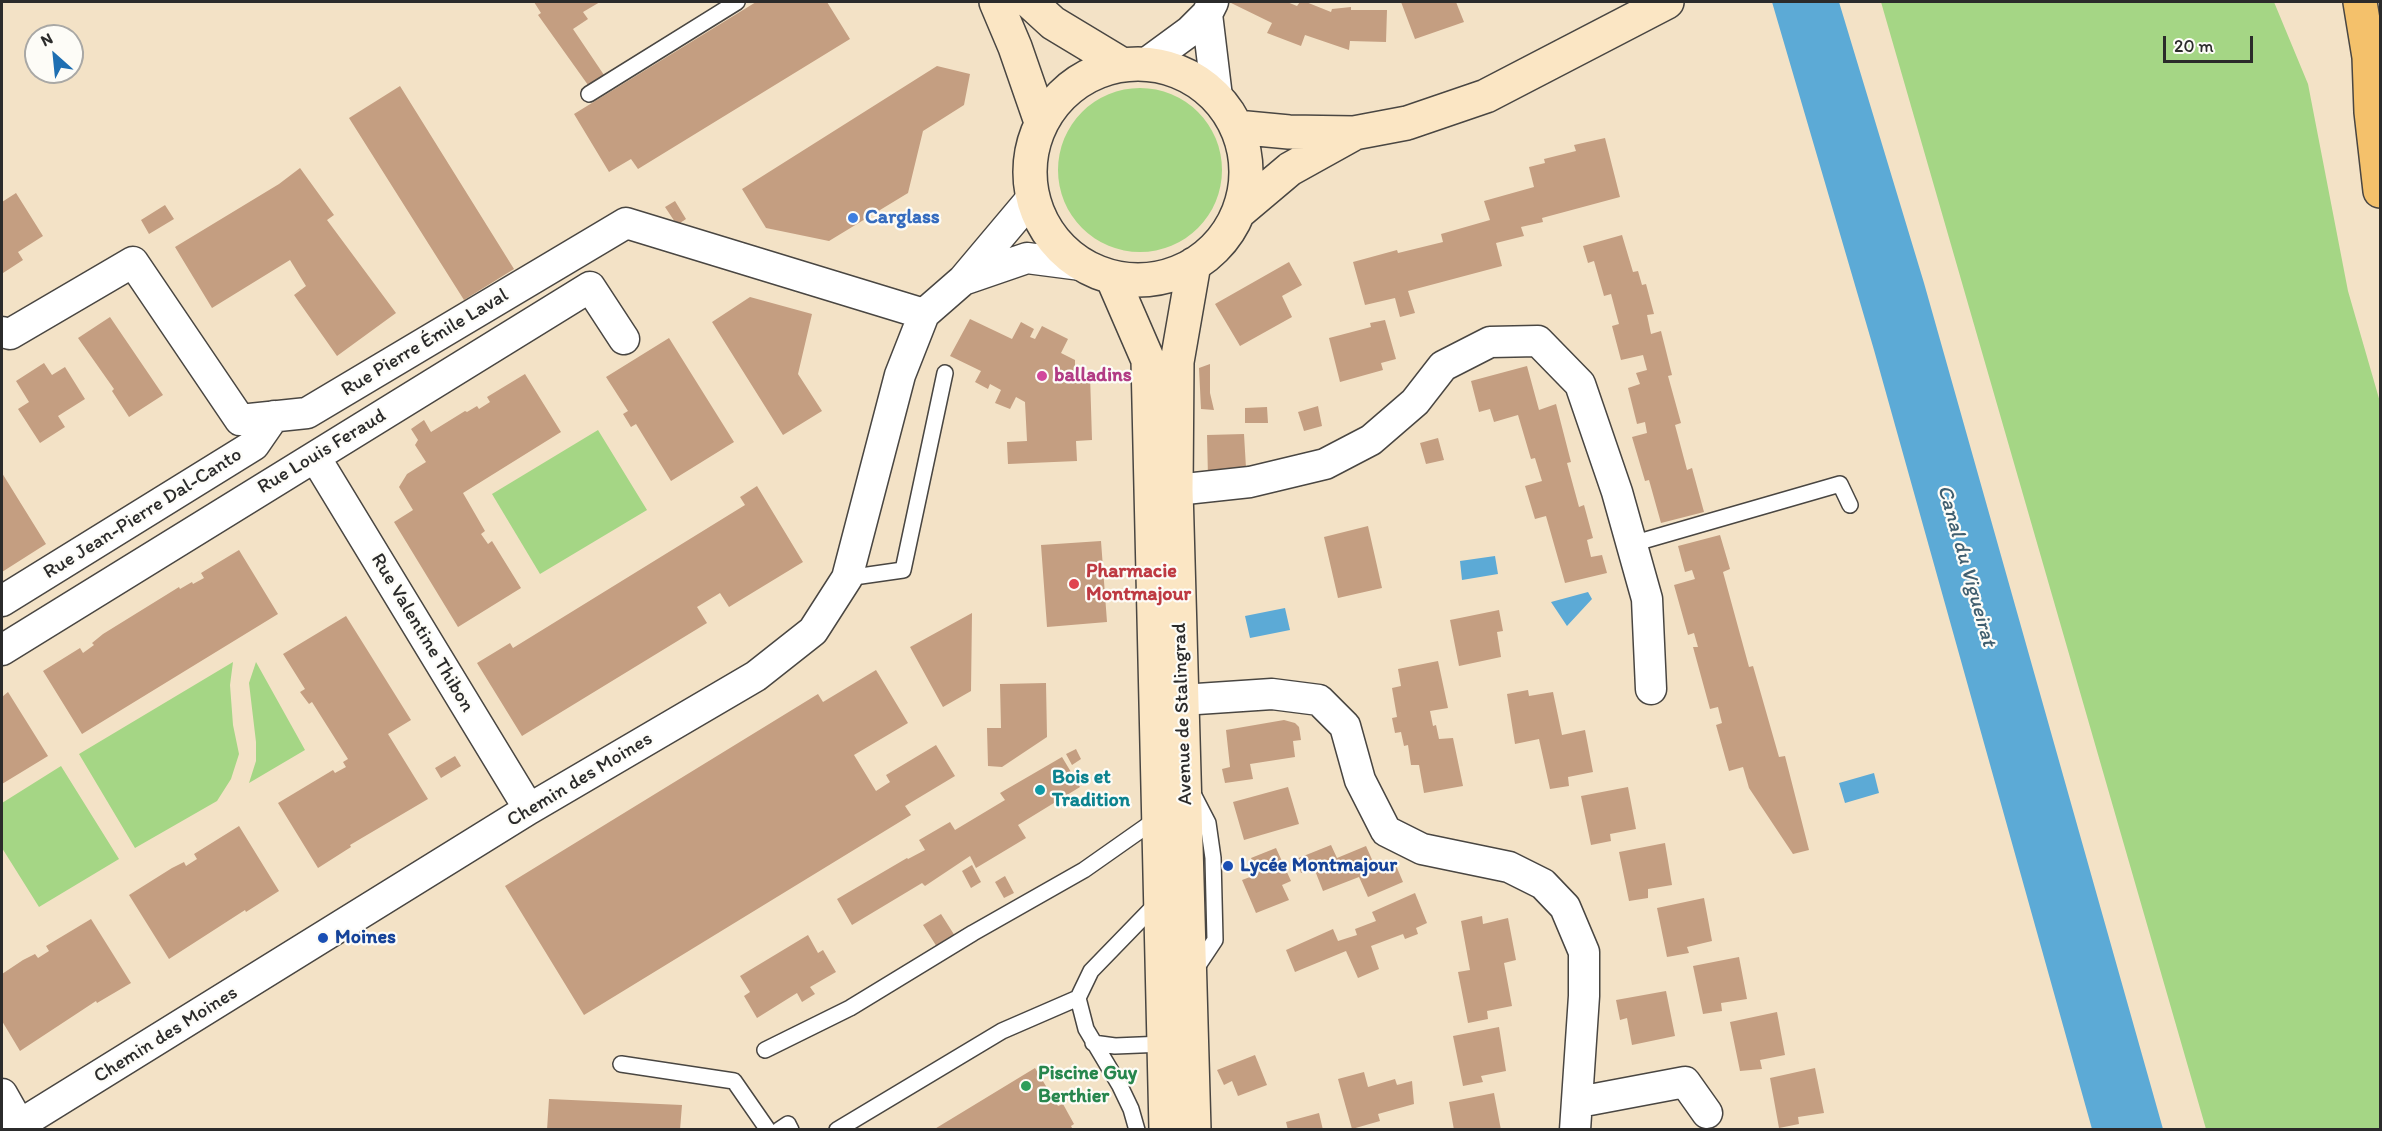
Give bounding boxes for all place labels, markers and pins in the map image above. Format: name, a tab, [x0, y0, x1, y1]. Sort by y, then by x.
place label: Carglass	[865, 206, 940, 230]
marker: Carglass	[846, 211, 860, 225]
place label: balladins	[1054, 364, 1132, 388]
marker: balladins	[1035, 369, 1049, 383]
place label: Pharmacie Montmajour	[1086, 560, 1191, 607]
marker: Pharmacie Montmajour	[1067, 577, 1081, 591]
place label: Bois et Tradition	[1052, 766, 1130, 813]
marker: Bois et Tradition	[1033, 783, 1047, 797]
place label: Lycée Montmajour	[1240, 854, 1397, 878]
marker: Lycée Montmajour	[1221, 859, 1235, 873]
place label: Moines	[335, 926, 396, 950]
marker: Moines	[316, 931, 330, 945]
place label: Piscine Guy Berthier	[1038, 1062, 1137, 1109]
marker: Piscine Guy Berthier	[1019, 1079, 1033, 1093]

